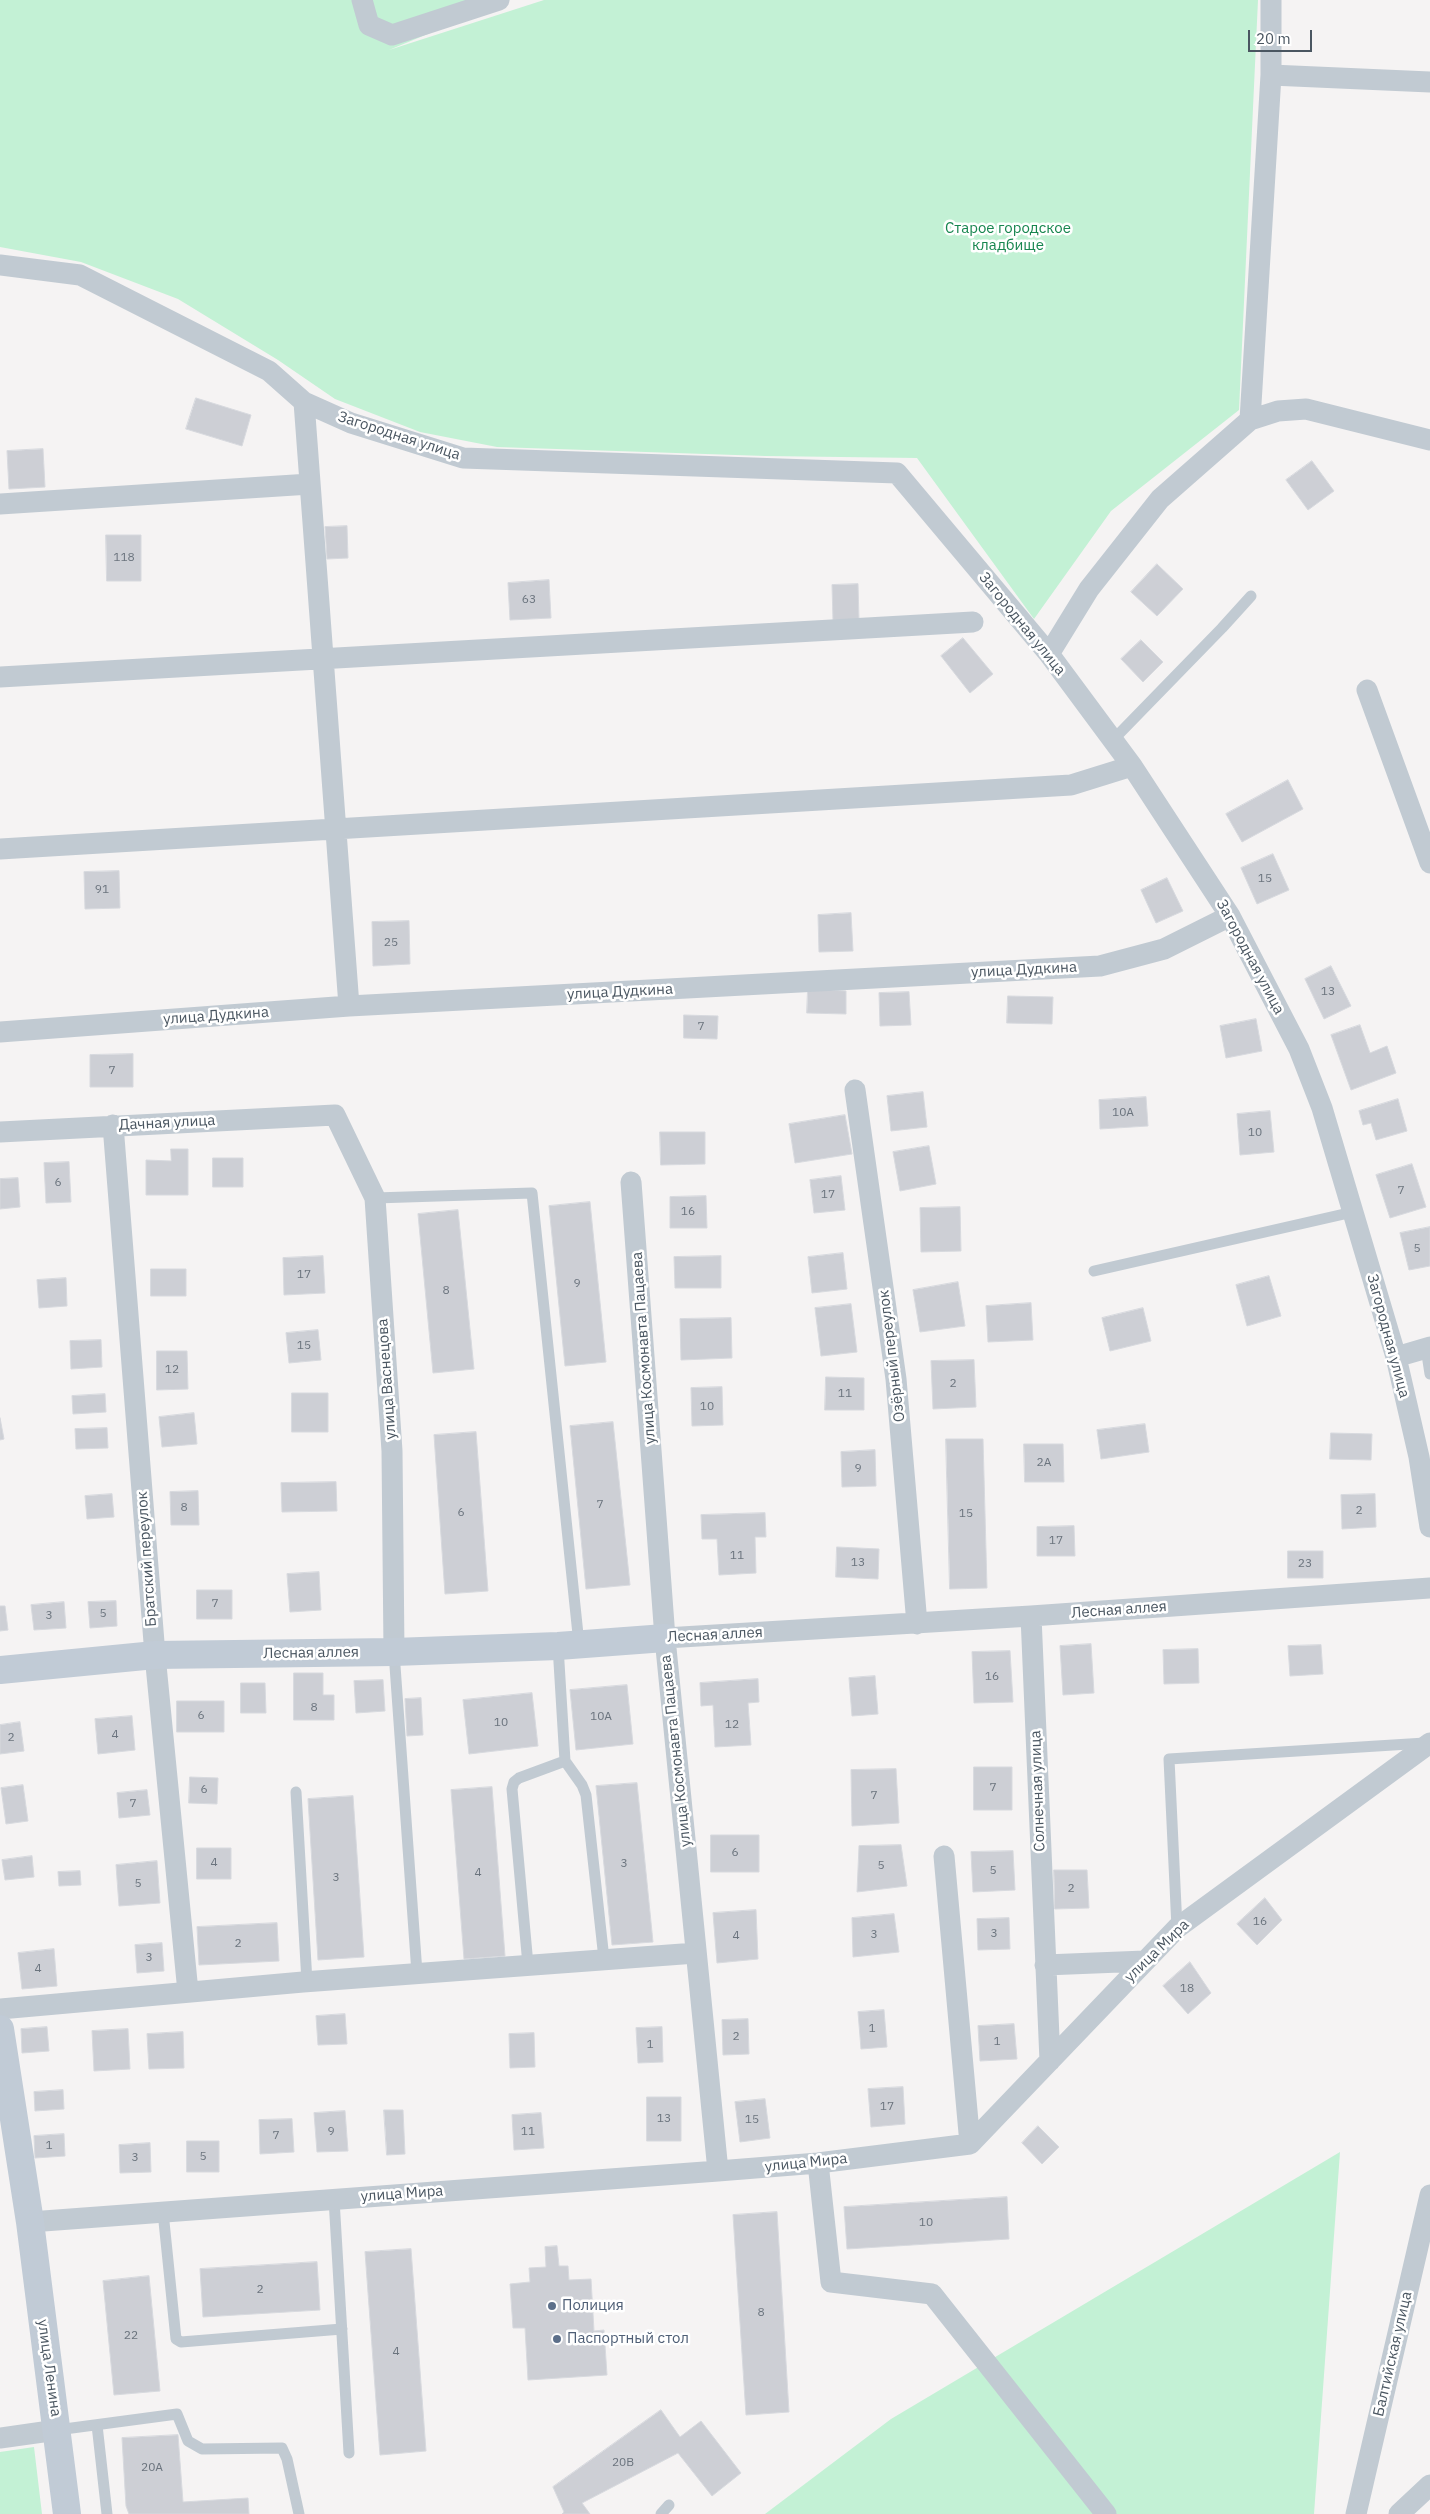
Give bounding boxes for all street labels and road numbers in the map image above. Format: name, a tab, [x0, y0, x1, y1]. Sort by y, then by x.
street label: Загородная улица	[336, 408, 462, 464]
street label: Загородная улица	[975, 569, 1069, 679]
street label: Загородная улица	[1212, 896, 1288, 1018]
street label: улица Дудкина	[971, 958, 1077, 982]
street label: улица Дудкина	[567, 980, 673, 1004]
street label: улица Дудкина	[163, 1003, 269, 1029]
street label: Дачная улица	[118, 1111, 216, 1135]
street label: улица Космонавта Пацаева	[628, 1251, 660, 1445]
street label: Загородная улица	[1363, 1272, 1413, 1400]
street label: Озёрный переулок	[875, 1289, 909, 1423]
street label: улица Васнецова	[374, 1318, 400, 1440]
street label: Братский переулок	[133, 1491, 161, 1627]
street label: Лесная аллея	[1071, 1598, 1167, 1622]
street label: Лесная аллея	[667, 1624, 763, 1646]
street label: Лесная аллея	[263, 1643, 359, 1663]
street label: улица Космонавта Пацаева	[657, 1654, 695, 1848]
street label: Солнечная улица	[1027, 1730, 1049, 1852]
street label: улица Мира	[1121, 1916, 1193, 1986]
street label: улица Мира	[764, 2150, 848, 2176]
street label: улица Мира	[360, 2182, 444, 2206]
street label: Балтийская улица	[1370, 2290, 1416, 2418]
street label: улица Ленина	[33, 2318, 65, 2418]

